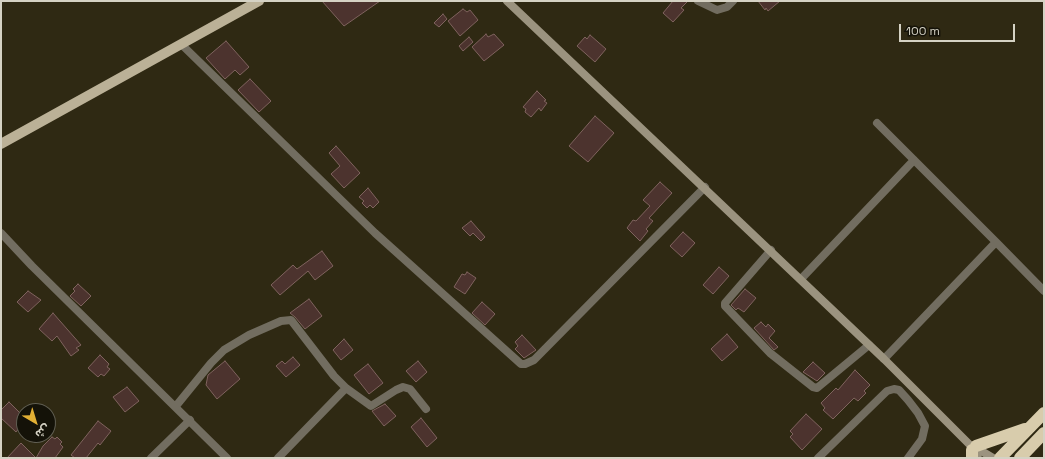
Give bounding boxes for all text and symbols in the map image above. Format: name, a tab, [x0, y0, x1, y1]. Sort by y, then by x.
scale bar	[901, 16, 1017, 42]
text: 100 m	[906, 23, 940, 39]
north arrow	[16, 403, 56, 443]
text: ش	[33, 422, 53, 442]

